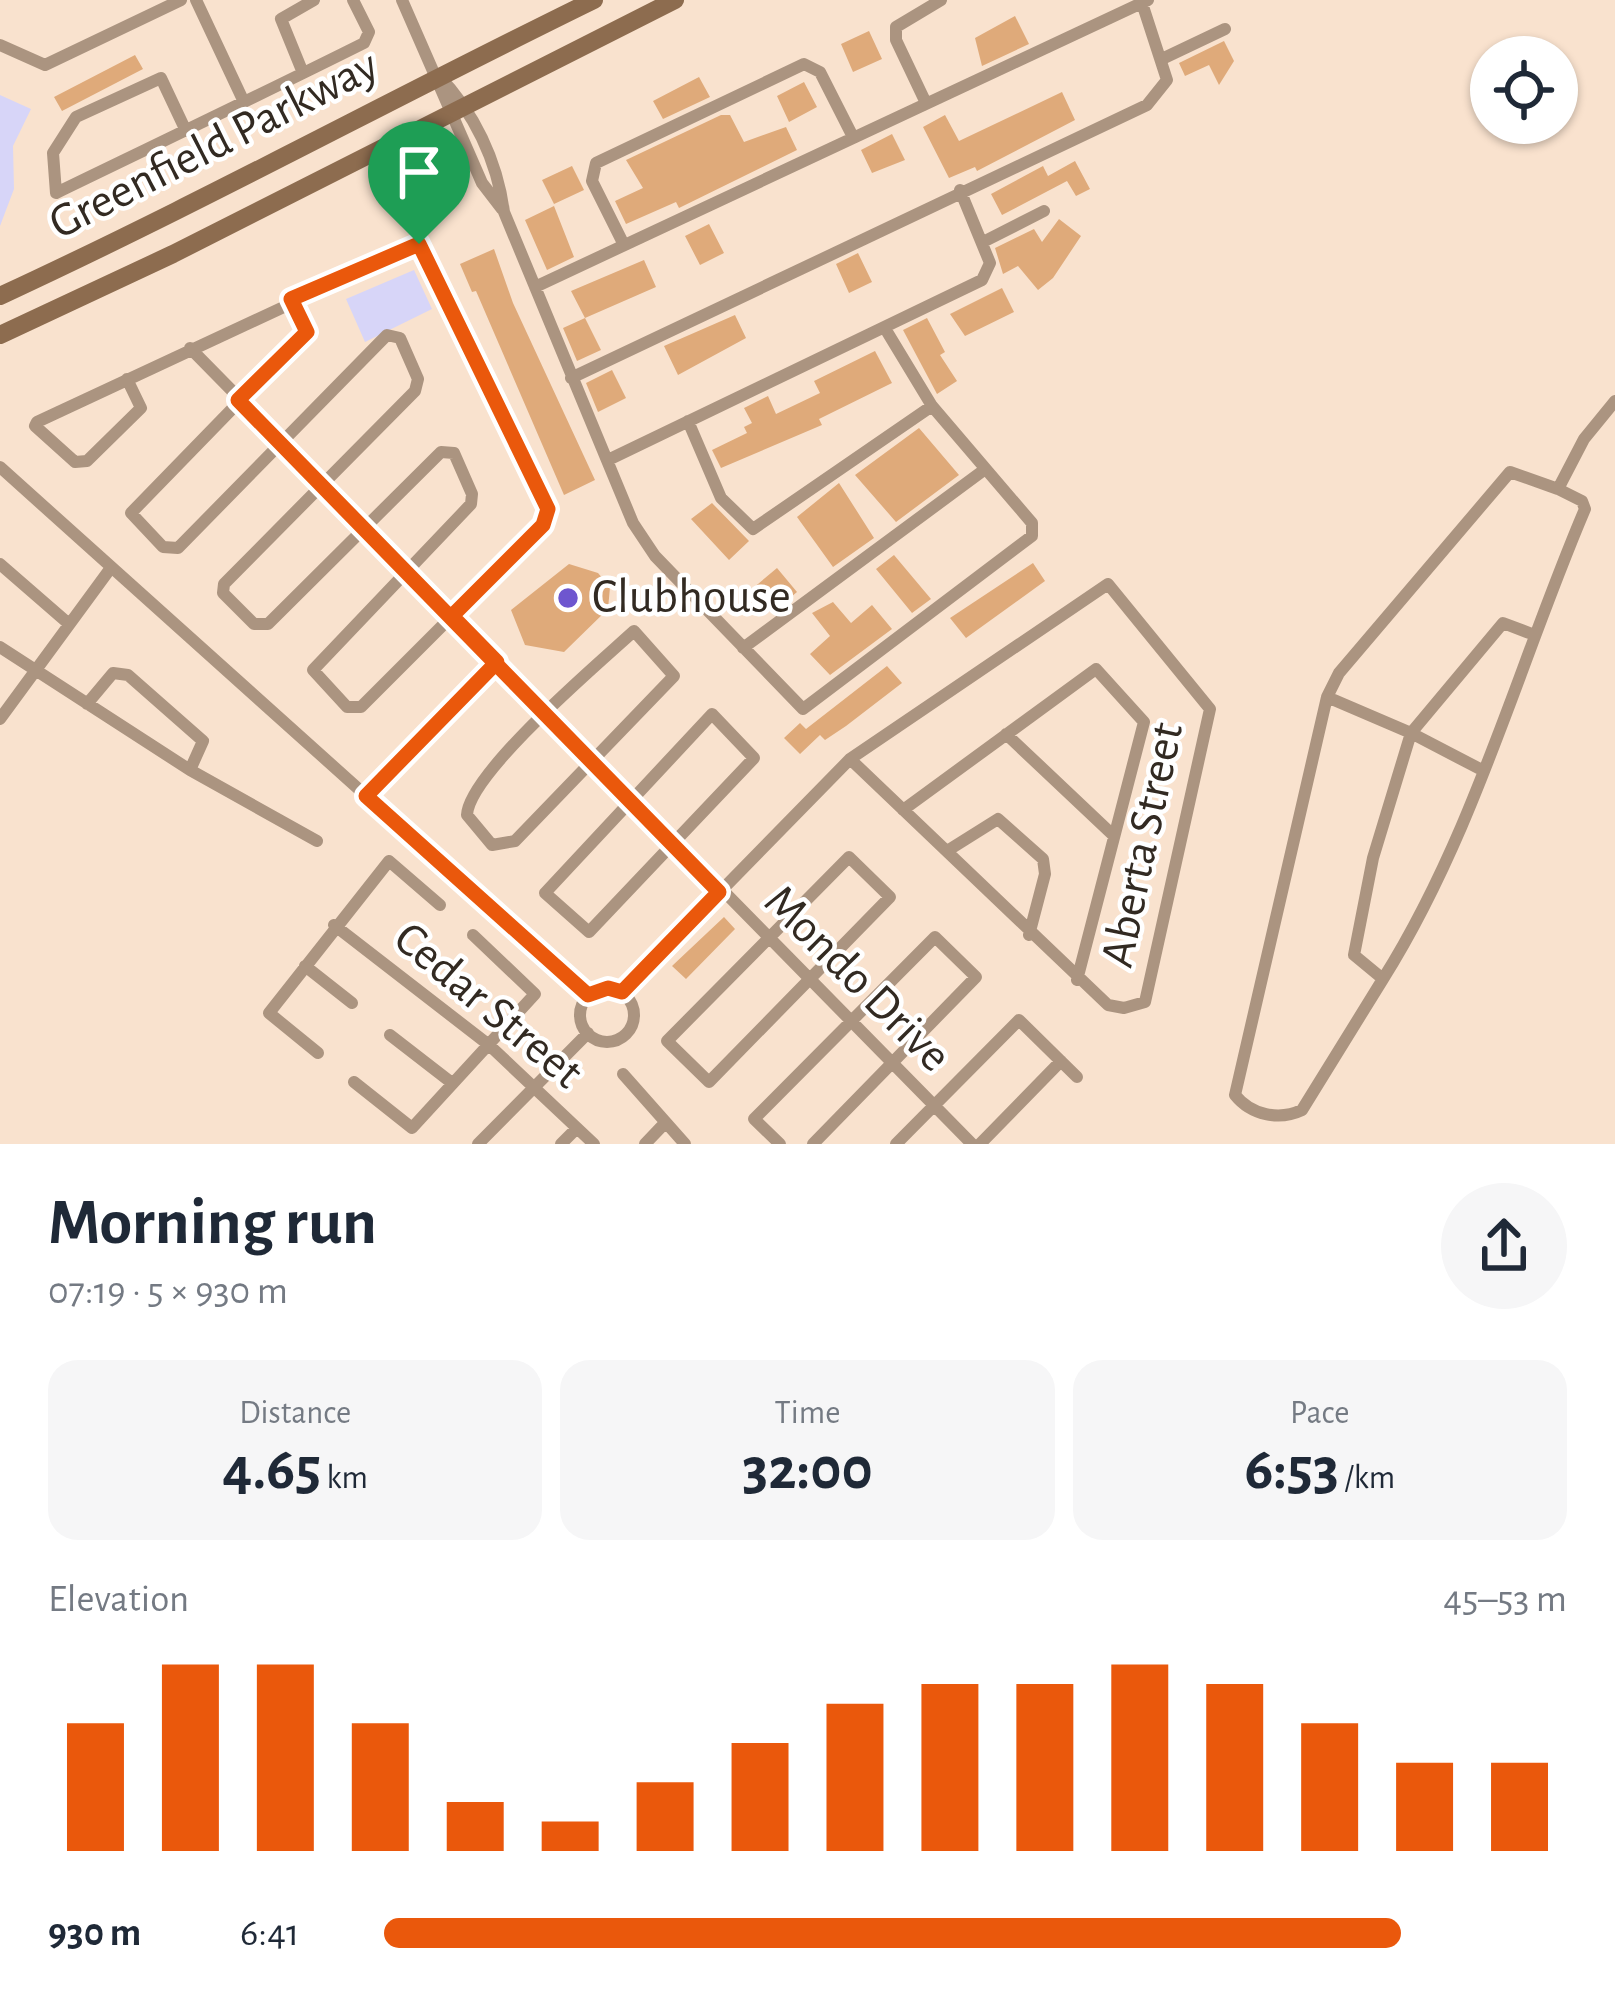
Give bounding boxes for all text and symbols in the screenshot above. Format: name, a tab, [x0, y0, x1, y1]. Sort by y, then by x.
map controls	[1470, 36, 1578, 144]
button: locate	[1470, 36, 1578, 144]
street label: Greenfield Parkway	[42, 42, 386, 248]
pin	[368, 121, 470, 244]
icon: arrive	[386, 139, 452, 205]
place label: Clubhouse	[592, 574, 791, 622]
marker: Clubhouse	[555, 585, 581, 611]
street label: Aberta Street	[1094, 718, 1192, 972]
street label: Mondo Drive	[755, 877, 959, 1081]
street label: Cedar Street	[385, 914, 591, 1098]
button: share	[1441, 1183, 1567, 1309]
text: Morning run	[48, 1190, 377, 1256]
text: 07:19 · 5 × 930 m	[48, 1272, 288, 1311]
text: Distance	[239, 1397, 351, 1430]
text: Time	[775, 1397, 840, 1430]
text: Pace	[1290, 1397, 1350, 1430]
text: 4.65	[222, 1440, 321, 1500]
text: 32:00	[742, 1440, 873, 1500]
text: 6:53	[1244, 1440, 1339, 1500]
text: km	[321, 1462, 368, 1495]
text: /km	[1339, 1462, 1395, 1495]
text: Elevation	[48, 1580, 189, 1619]
text: 45–53 m	[1443, 1580, 1567, 1619]
text: 930 m	[48, 1914, 141, 1953]
text: 6:41	[240, 1914, 299, 1953]

